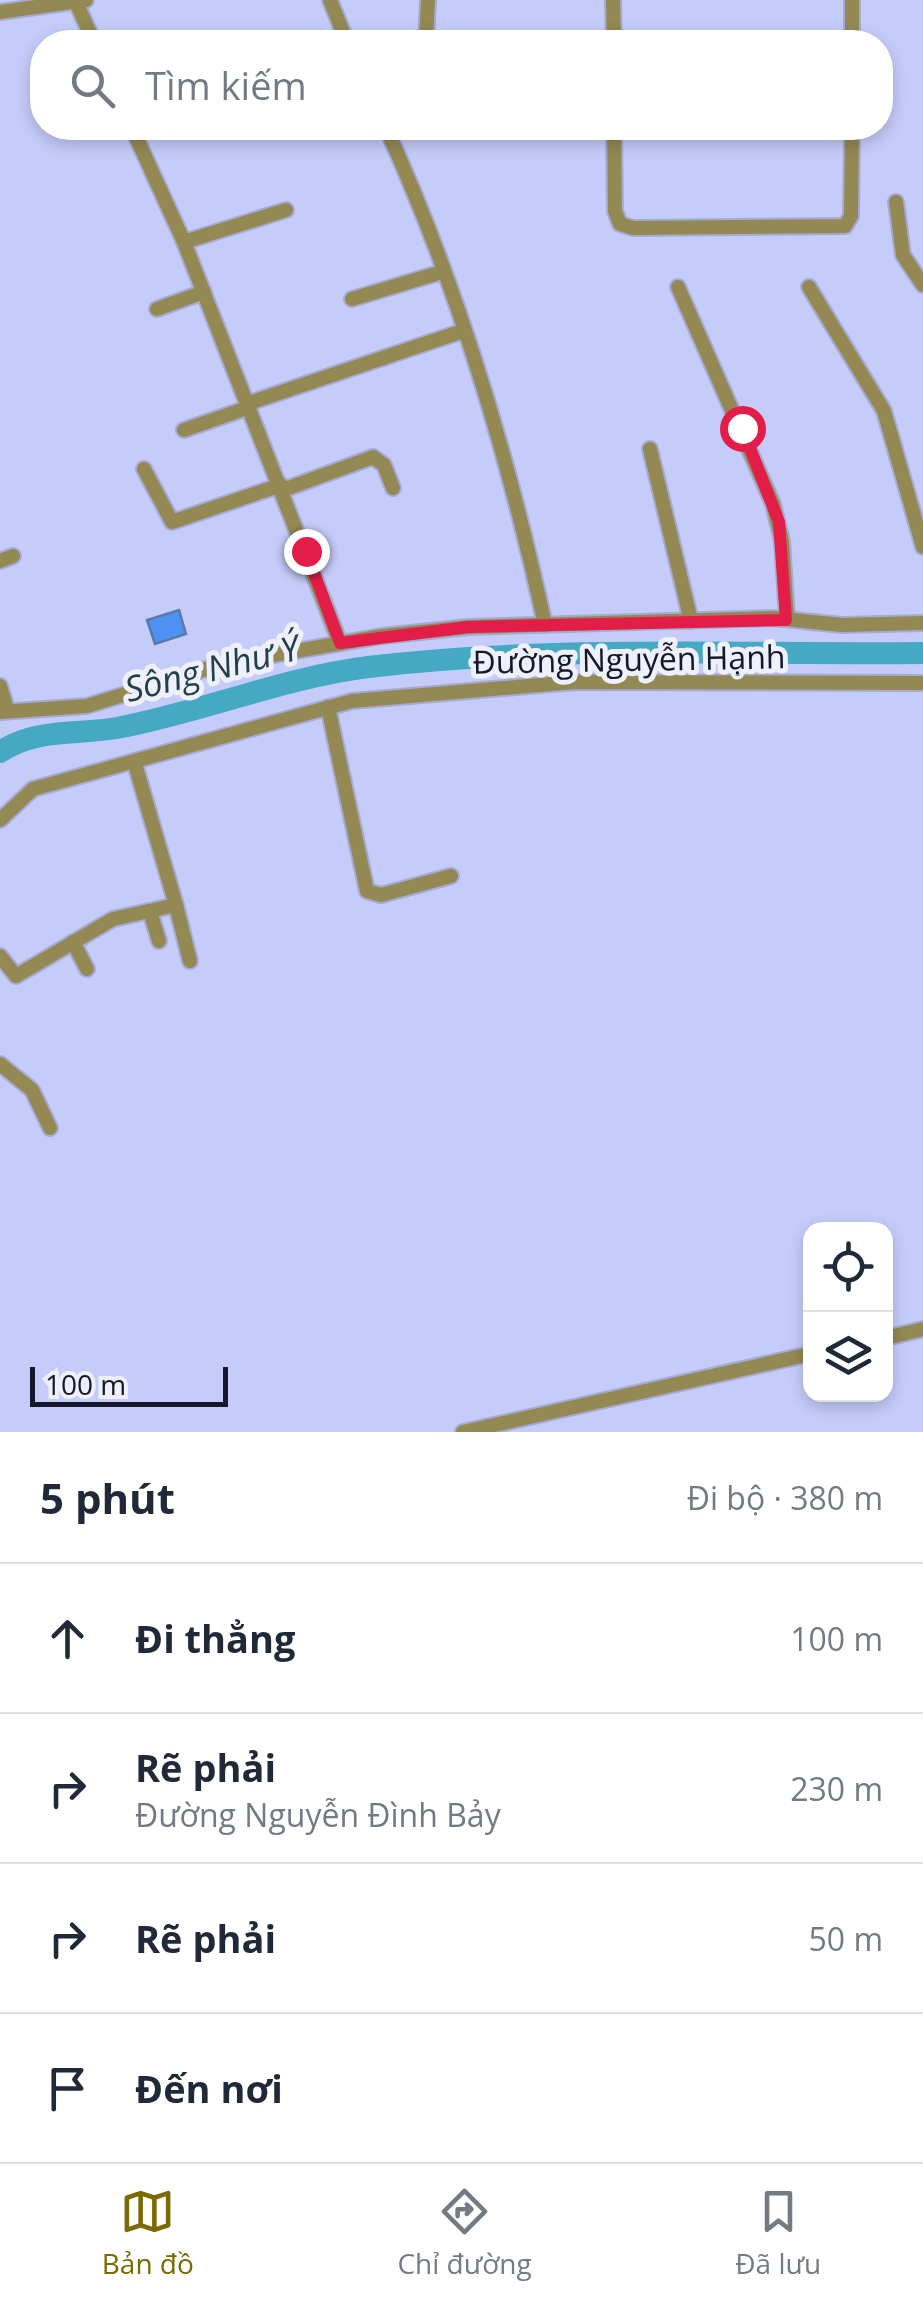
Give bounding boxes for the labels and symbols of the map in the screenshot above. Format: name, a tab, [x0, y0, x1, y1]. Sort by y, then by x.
route start	[720, 406, 766, 452]
route end	[284, 529, 330, 575]
water label: Sông Như Ý	[119, 622, 307, 712]
street label: Đường Nguyễn Hạnh	[472, 634, 786, 683]
scale bar	[30, 1362, 228, 1406]

